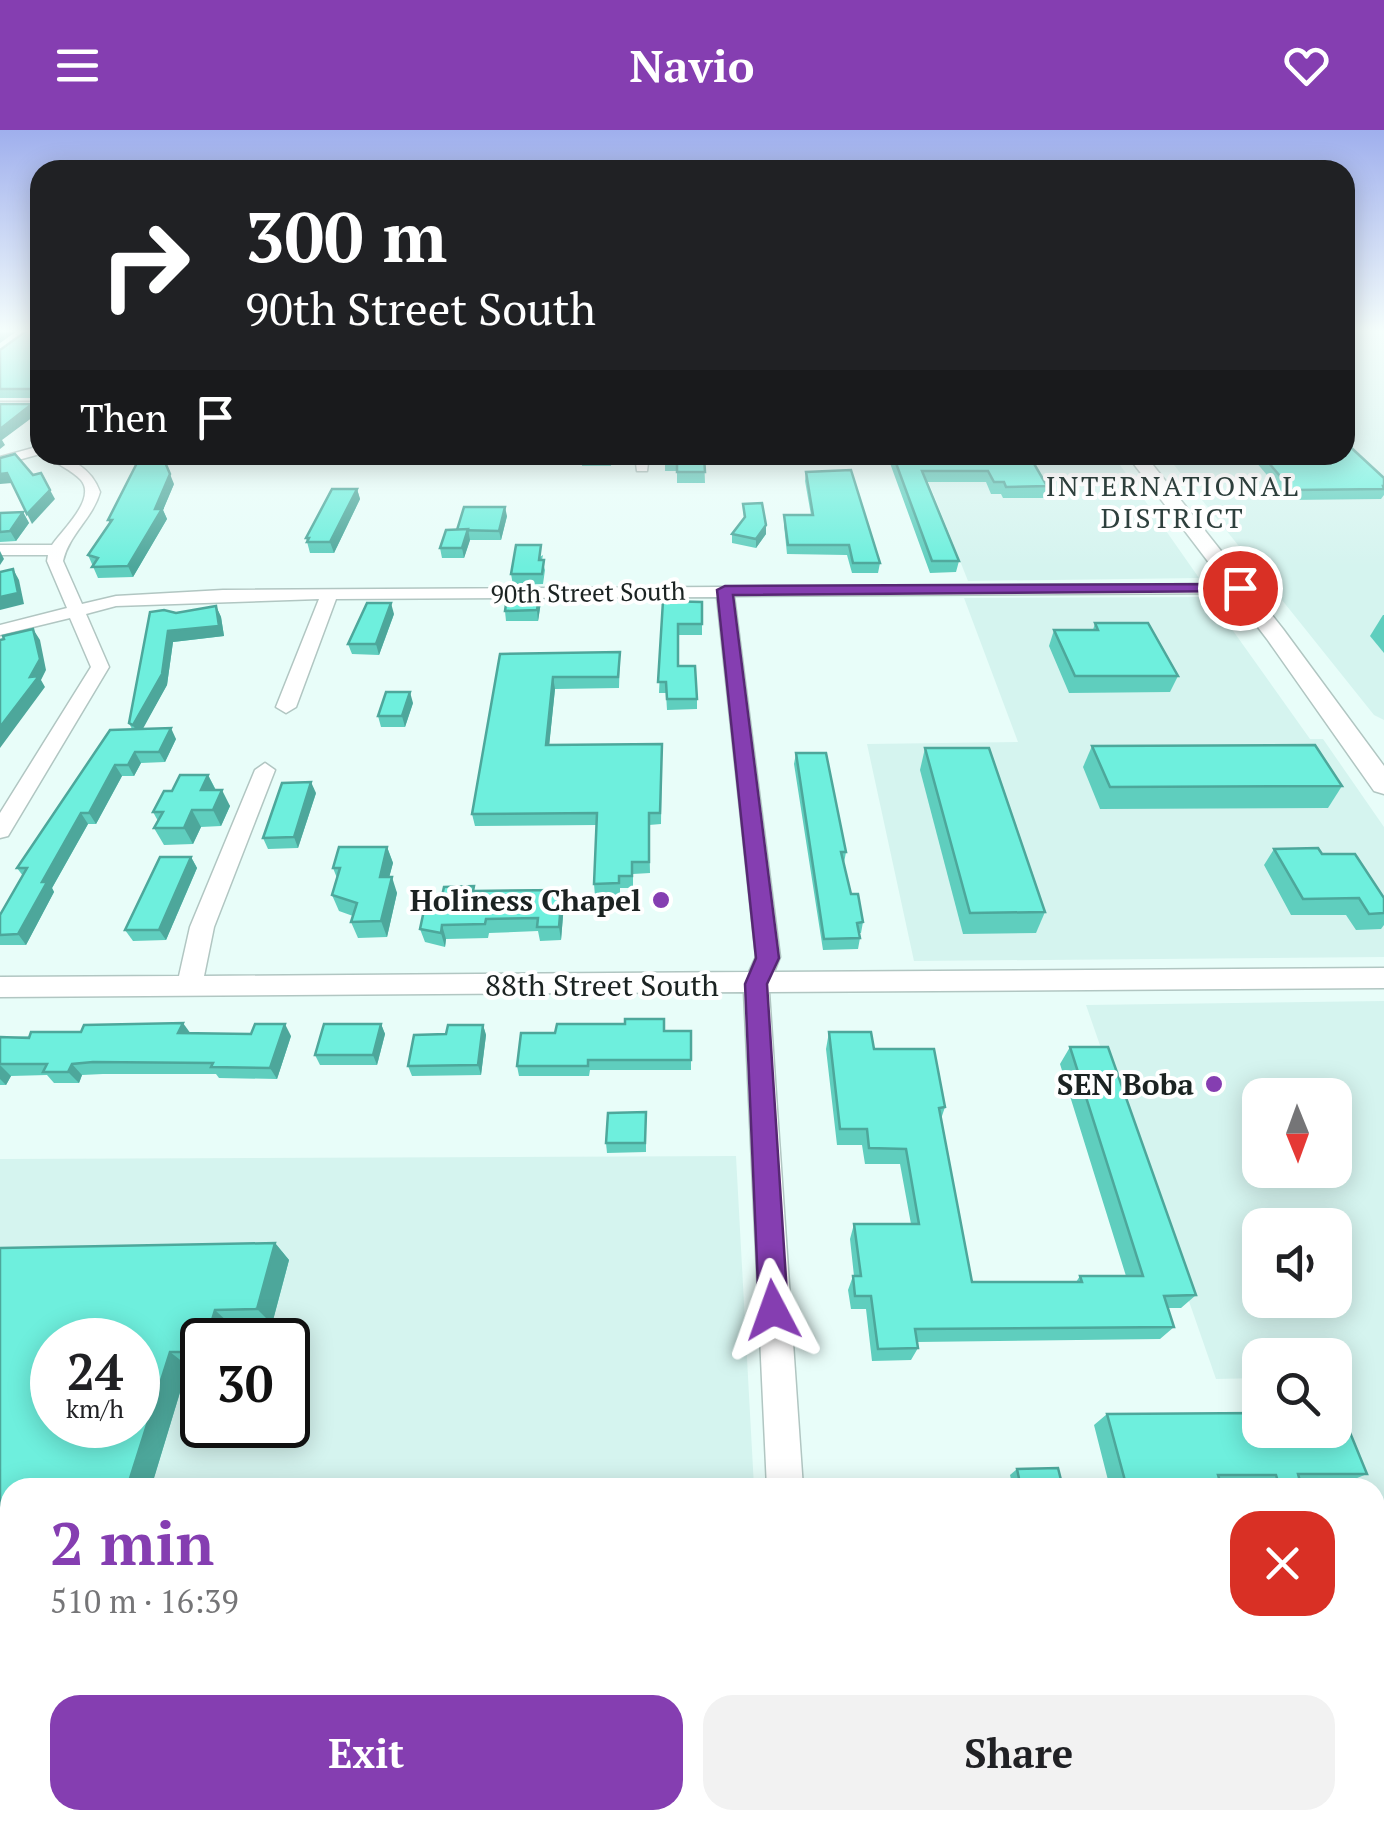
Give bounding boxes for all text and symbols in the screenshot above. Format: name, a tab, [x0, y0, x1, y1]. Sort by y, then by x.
text: Navio	[629, 35, 755, 95]
icon: menu	[50, 38, 105, 93]
icon: heart	[1279, 38, 1334, 93]
text: 300 m	[245, 189, 447, 282]
icon: right	[80, 200, 210, 330]
text: 90th Street South	[245, 278, 596, 338]
icon: arrive	[188, 390, 243, 445]
text: Then	[80, 393, 168, 443]
district label: INTERNATIONAL DISTRICT	[1046, 467, 1300, 536]
pin	[1198, 546, 1283, 631]
icon: arrive	[1213, 561, 1268, 616]
street label: 90th Street South	[490, 574, 686, 610]
place label: Holiness Chapel	[410, 880, 641, 920]
marker: Holiness Chapel	[650, 889, 672, 911]
street label: 88th Street South	[485, 965, 719, 1005]
place label: SEN Boba	[1057, 1064, 1194, 1104]
marker: SEN Boba	[1203, 1073, 1225, 1095]
north arrow	[1242, 1078, 1352, 1188]
map controls	[1242, 1078, 1352, 1448]
button: sound	[1242, 1208, 1352, 1318]
position arrow	[721, 1258, 825, 1362]
speed limit sign: 30	[180, 1318, 310, 1448]
text: 24	[67, 1338, 123, 1404]
button: search	[1242, 1338, 1352, 1448]
text: km/h	[66, 1392, 124, 1425]
text: 2 min	[50, 1503, 214, 1582]
button: close	[1230, 1511, 1335, 1616]
text: 510 m · 16:39	[50, 1580, 238, 1622]
button: Exit	[50, 1695, 683, 1810]
button: Share	[703, 1695, 1335, 1810]

